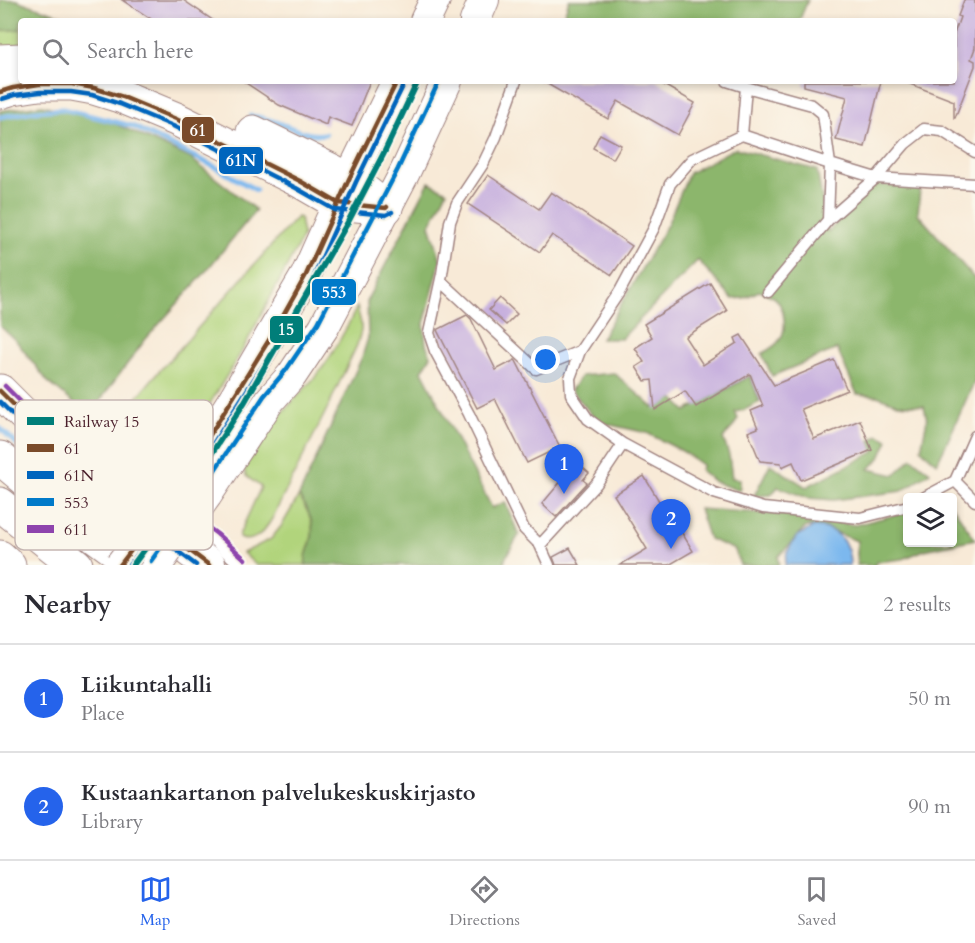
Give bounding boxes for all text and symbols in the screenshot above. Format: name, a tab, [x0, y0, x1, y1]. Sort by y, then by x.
search box	[18, 18, 957, 84]
icon: search	[39, 35, 72, 68]
text: Search here	[87, 36, 194, 66]
line badge: 61	[181, 116, 215, 144]
text: 61	[190, 120, 206, 142]
line badge: 61N	[218, 146, 264, 175]
text: 61N	[226, 150, 256, 172]
line badge: 553	[311, 278, 357, 306]
text: 553	[322, 282, 346, 304]
line badge: 15	[269, 315, 304, 344]
text: 15	[278, 319, 294, 341]
your location	[531, 345, 560, 374]
legend	[15, 400, 213, 550]
text: Railway 15	[64, 411, 139, 433]
text: 61	[64, 438, 80, 460]
pin: 1	[544, 444, 584, 494]
text: 61N	[64, 465, 94, 487]
text: 553	[64, 492, 89, 514]
map controls	[903, 493, 957, 547]
button: layers	[903, 493, 957, 547]
pin: 2	[652, 500, 690, 549]
text: 611	[64, 519, 89, 541]
text: Nearby	[24, 587, 112, 622]
text: 2 results	[883, 591, 951, 618]
text: Liikuntahalli	[81, 670, 212, 700]
text: 1	[38, 685, 49, 712]
text: 50 m	[908, 685, 951, 712]
text: Place	[81, 700, 125, 727]
text: Kustaankartanon palvelukeskuskirjasto	[81, 778, 476, 808]
text: 2	[38, 793, 49, 820]
text: 90 m	[908, 793, 951, 820]
text: Library	[81, 808, 143, 835]
tab: Map	[139, 873, 172, 931]
tab: Directions	[449, 873, 520, 931]
tab: Saved	[797, 873, 836, 931]

